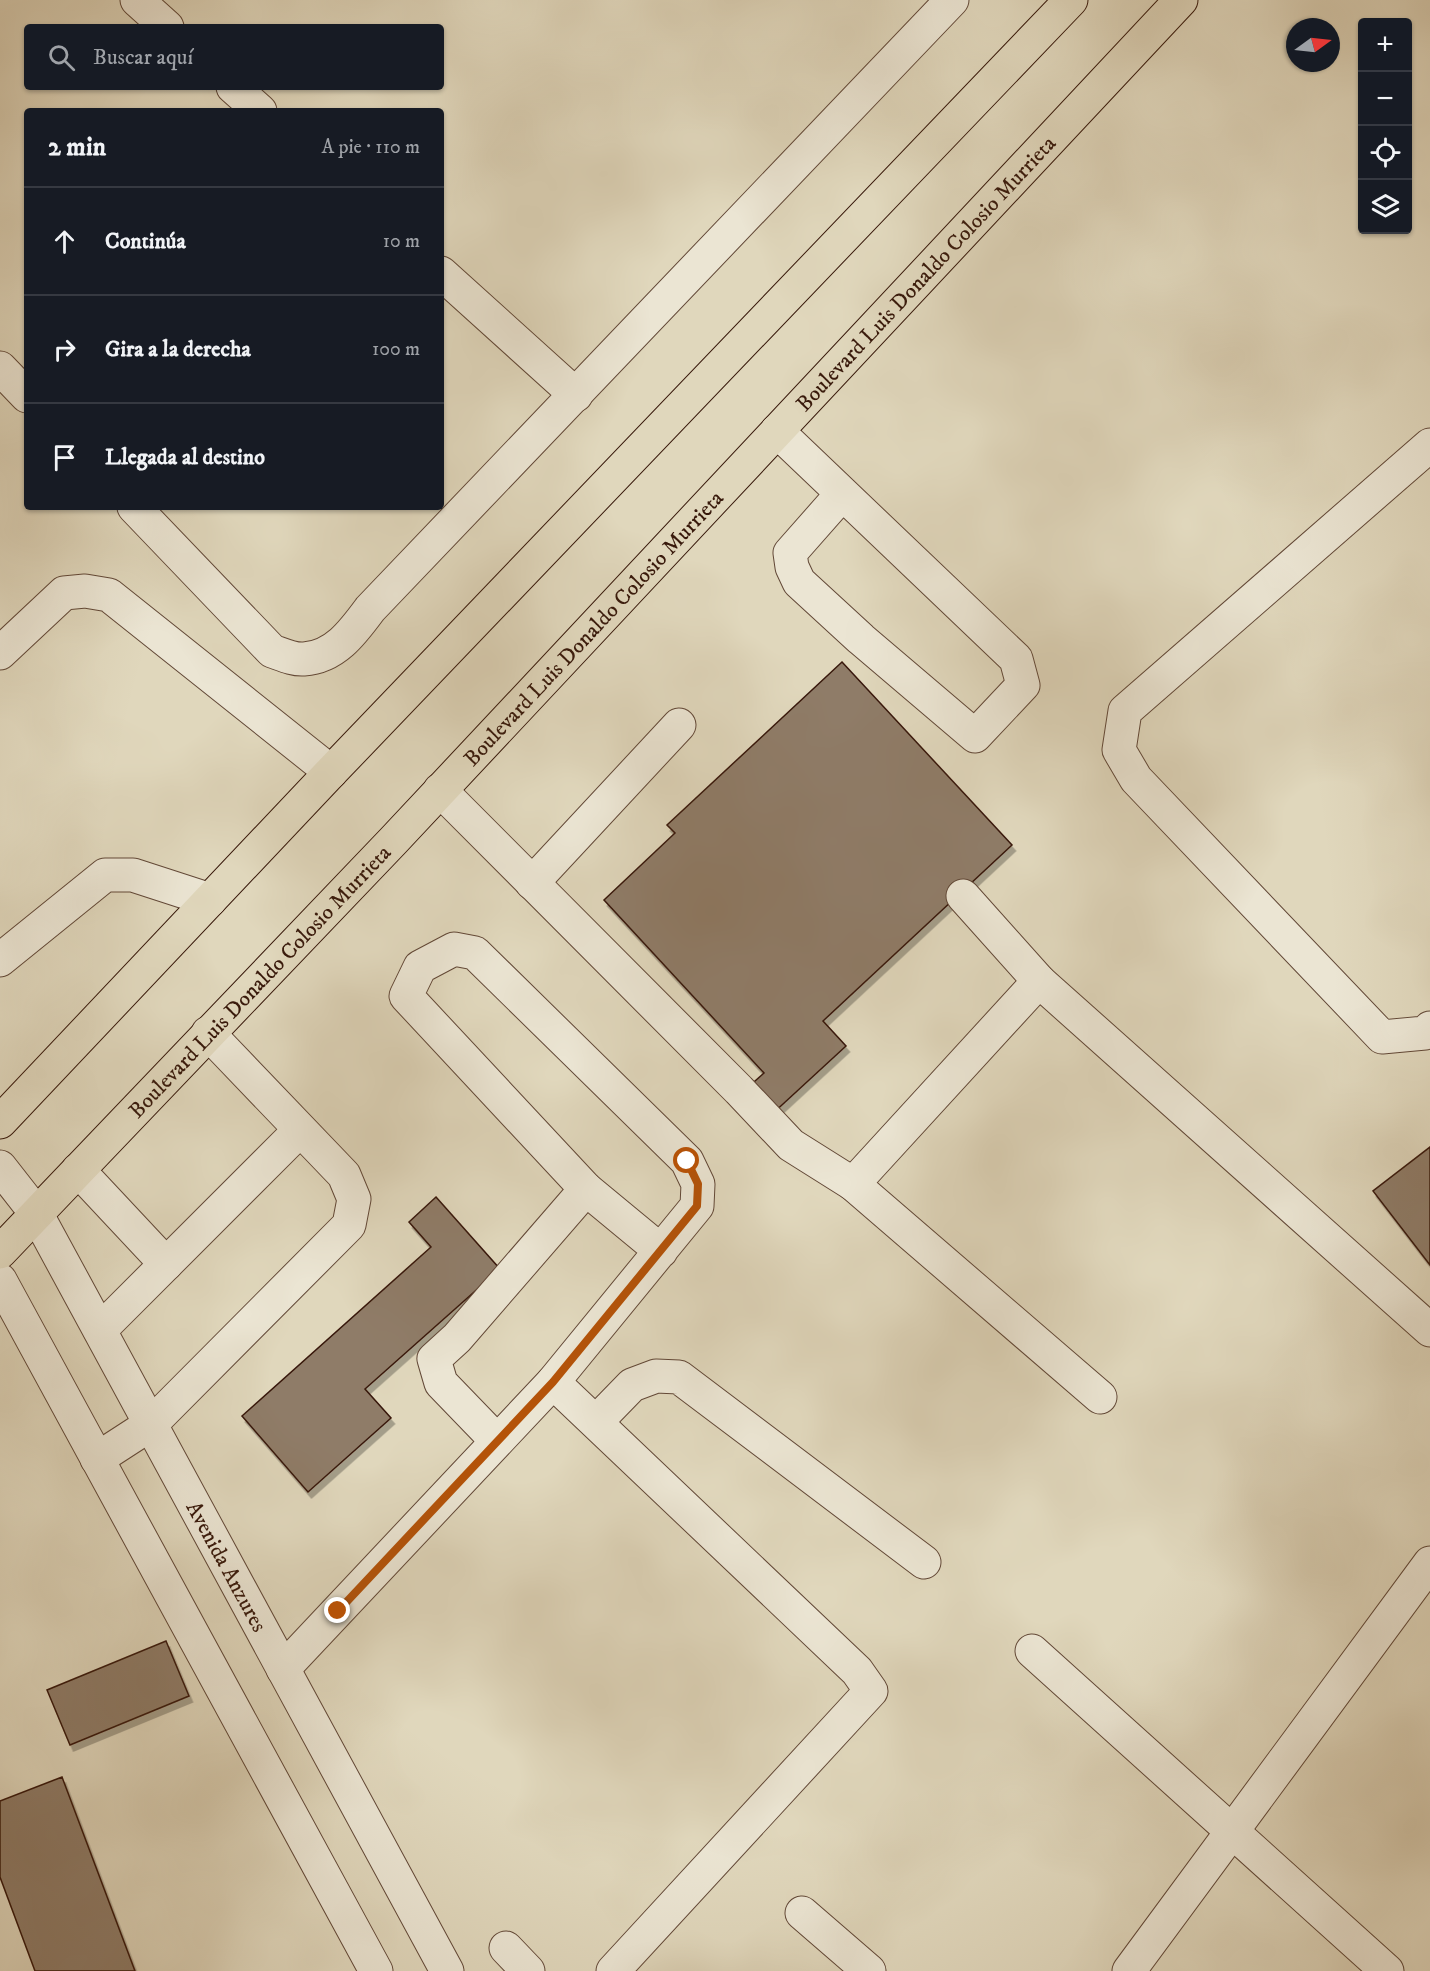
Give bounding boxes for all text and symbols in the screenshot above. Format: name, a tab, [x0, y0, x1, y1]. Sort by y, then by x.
north arrow	[1286, 18, 1340, 72]
map controls	[1358, 18, 1412, 234]
button: +	[1358, 18, 1412, 72]
search box	[24, 24, 444, 90]
icon: search	[45, 41, 78, 74]
text: Buscar aquí	[93, 44, 193, 71]
button: −	[1358, 72, 1412, 126]
button: locate	[1358, 126, 1412, 180]
street label: Boulevard Luis Donaldo Colosio Murrieta	[791, 130, 1062, 418]
text: 2 min	[48, 131, 106, 164]
text: A pie · 110 m	[321, 135, 420, 160]
button: layers	[1358, 180, 1412, 234]
icon: ahead	[48, 225, 81, 258]
text: Continúa	[105, 228, 186, 255]
text: 10 m	[383, 229, 420, 254]
icon: right	[48, 333, 81, 366]
text: Gira a la derecha	[105, 336, 251, 363]
text: 100 m	[372, 337, 420, 362]
icon: arrive	[48, 441, 81, 474]
text: Llegada al destino	[105, 444, 265, 471]
street label: Boulevard Luis Donaldo Colosio Murrieta	[458, 485, 730, 772]
street label: Boulevard Luis Donaldo Colosio Murrieta	[123, 839, 398, 1124]
route start	[673, 1147, 699, 1173]
street label: Avenida Anzures	[180, 1497, 273, 1637]
route end	[324, 1597, 350, 1623]

